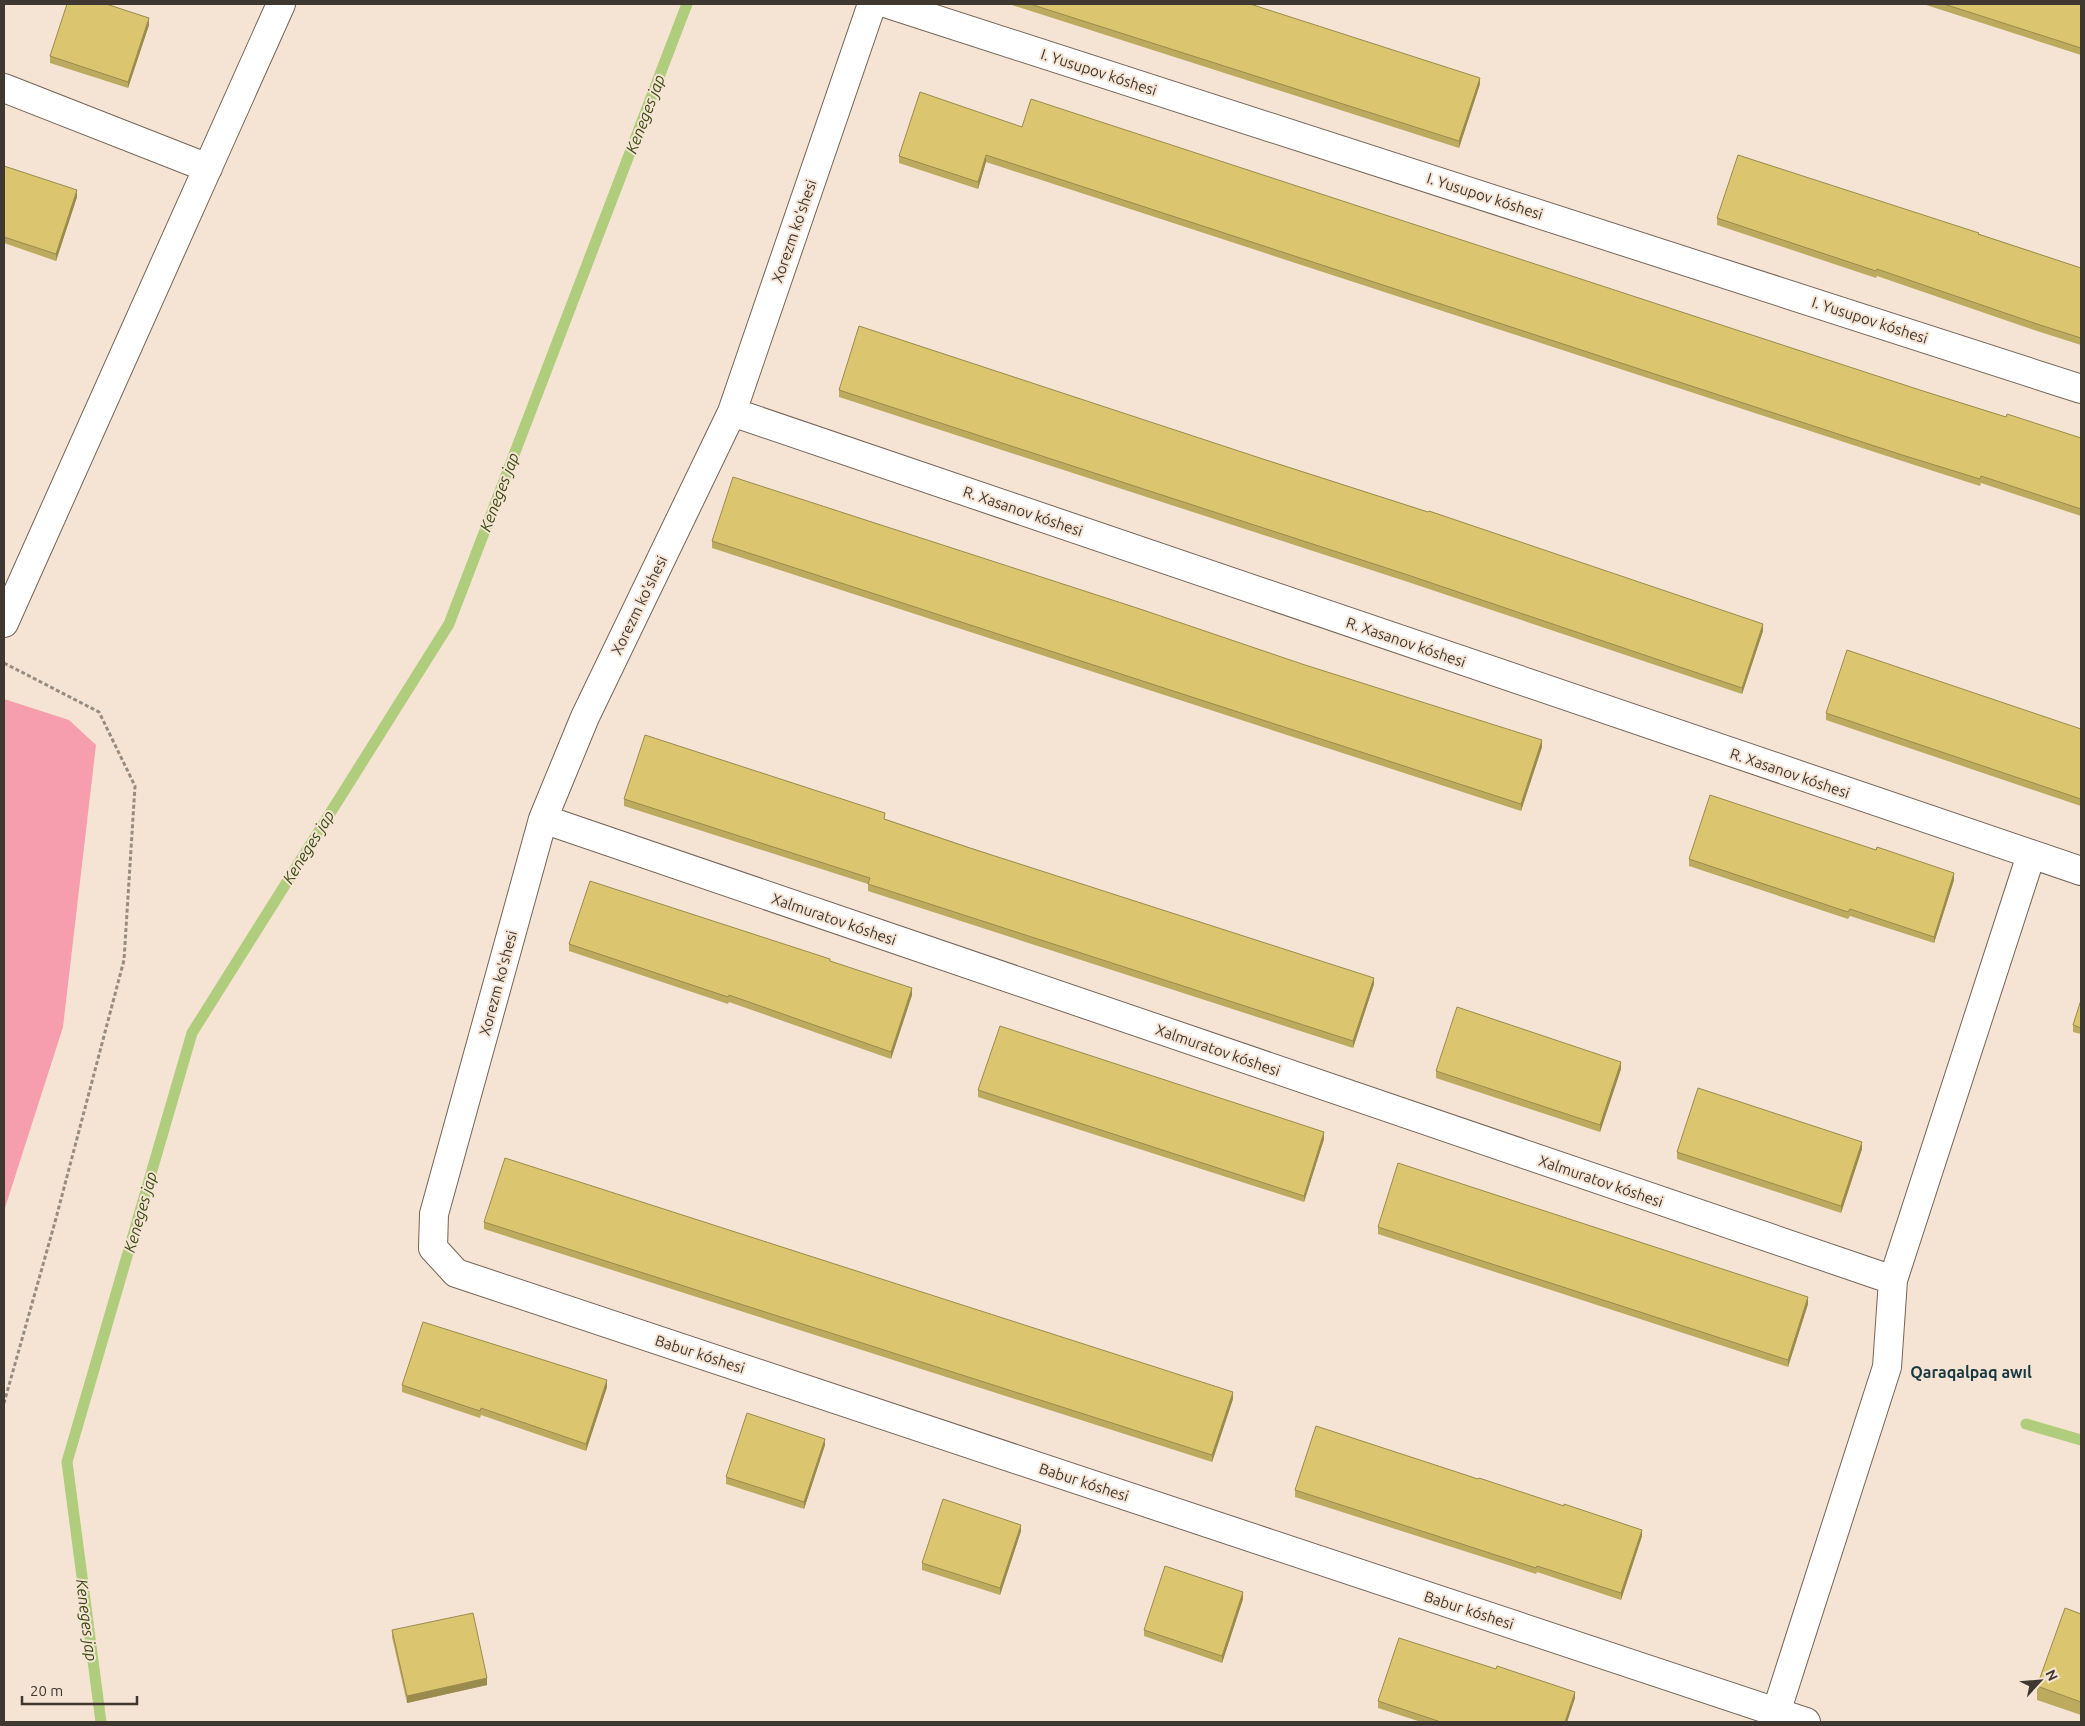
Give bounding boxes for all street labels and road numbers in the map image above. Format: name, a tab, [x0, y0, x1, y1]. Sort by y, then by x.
street label: I. Yusupov kóshesi	[1039, 45, 1159, 99]
street label: I. Yusupov kóshesi	[1425, 169, 1545, 223]
street label: Xorezm ko'shesi	[768, 177, 820, 285]
street label: I. Yusupov kóshesi	[1810, 293, 1930, 347]
street label: R. Xasanov kóshesi	[961, 483, 1085, 539]
street label: Xorezm ko'shesi	[608, 553, 670, 657]
street label: R. Xasanov kóshesi	[1344, 614, 1468, 670]
street label: R. Xasanov kóshesi	[1728, 745, 1852, 801]
street label: Xalmuratov kóshesi	[769, 890, 899, 948]
street label: Xorezm ko'shesi	[476, 929, 520, 1037]
street label: Xalmuratov kóshesi	[1153, 1021, 1283, 1079]
street label: Xalmuratov kóshesi	[1536, 1152, 1666, 1210]
street label: Babur kóshesi	[653, 1332, 747, 1376]
street label: Babur kóshesi	[1037, 1460, 1131, 1504]
street label: Babur kóshesi	[1422, 1588, 1516, 1632]

